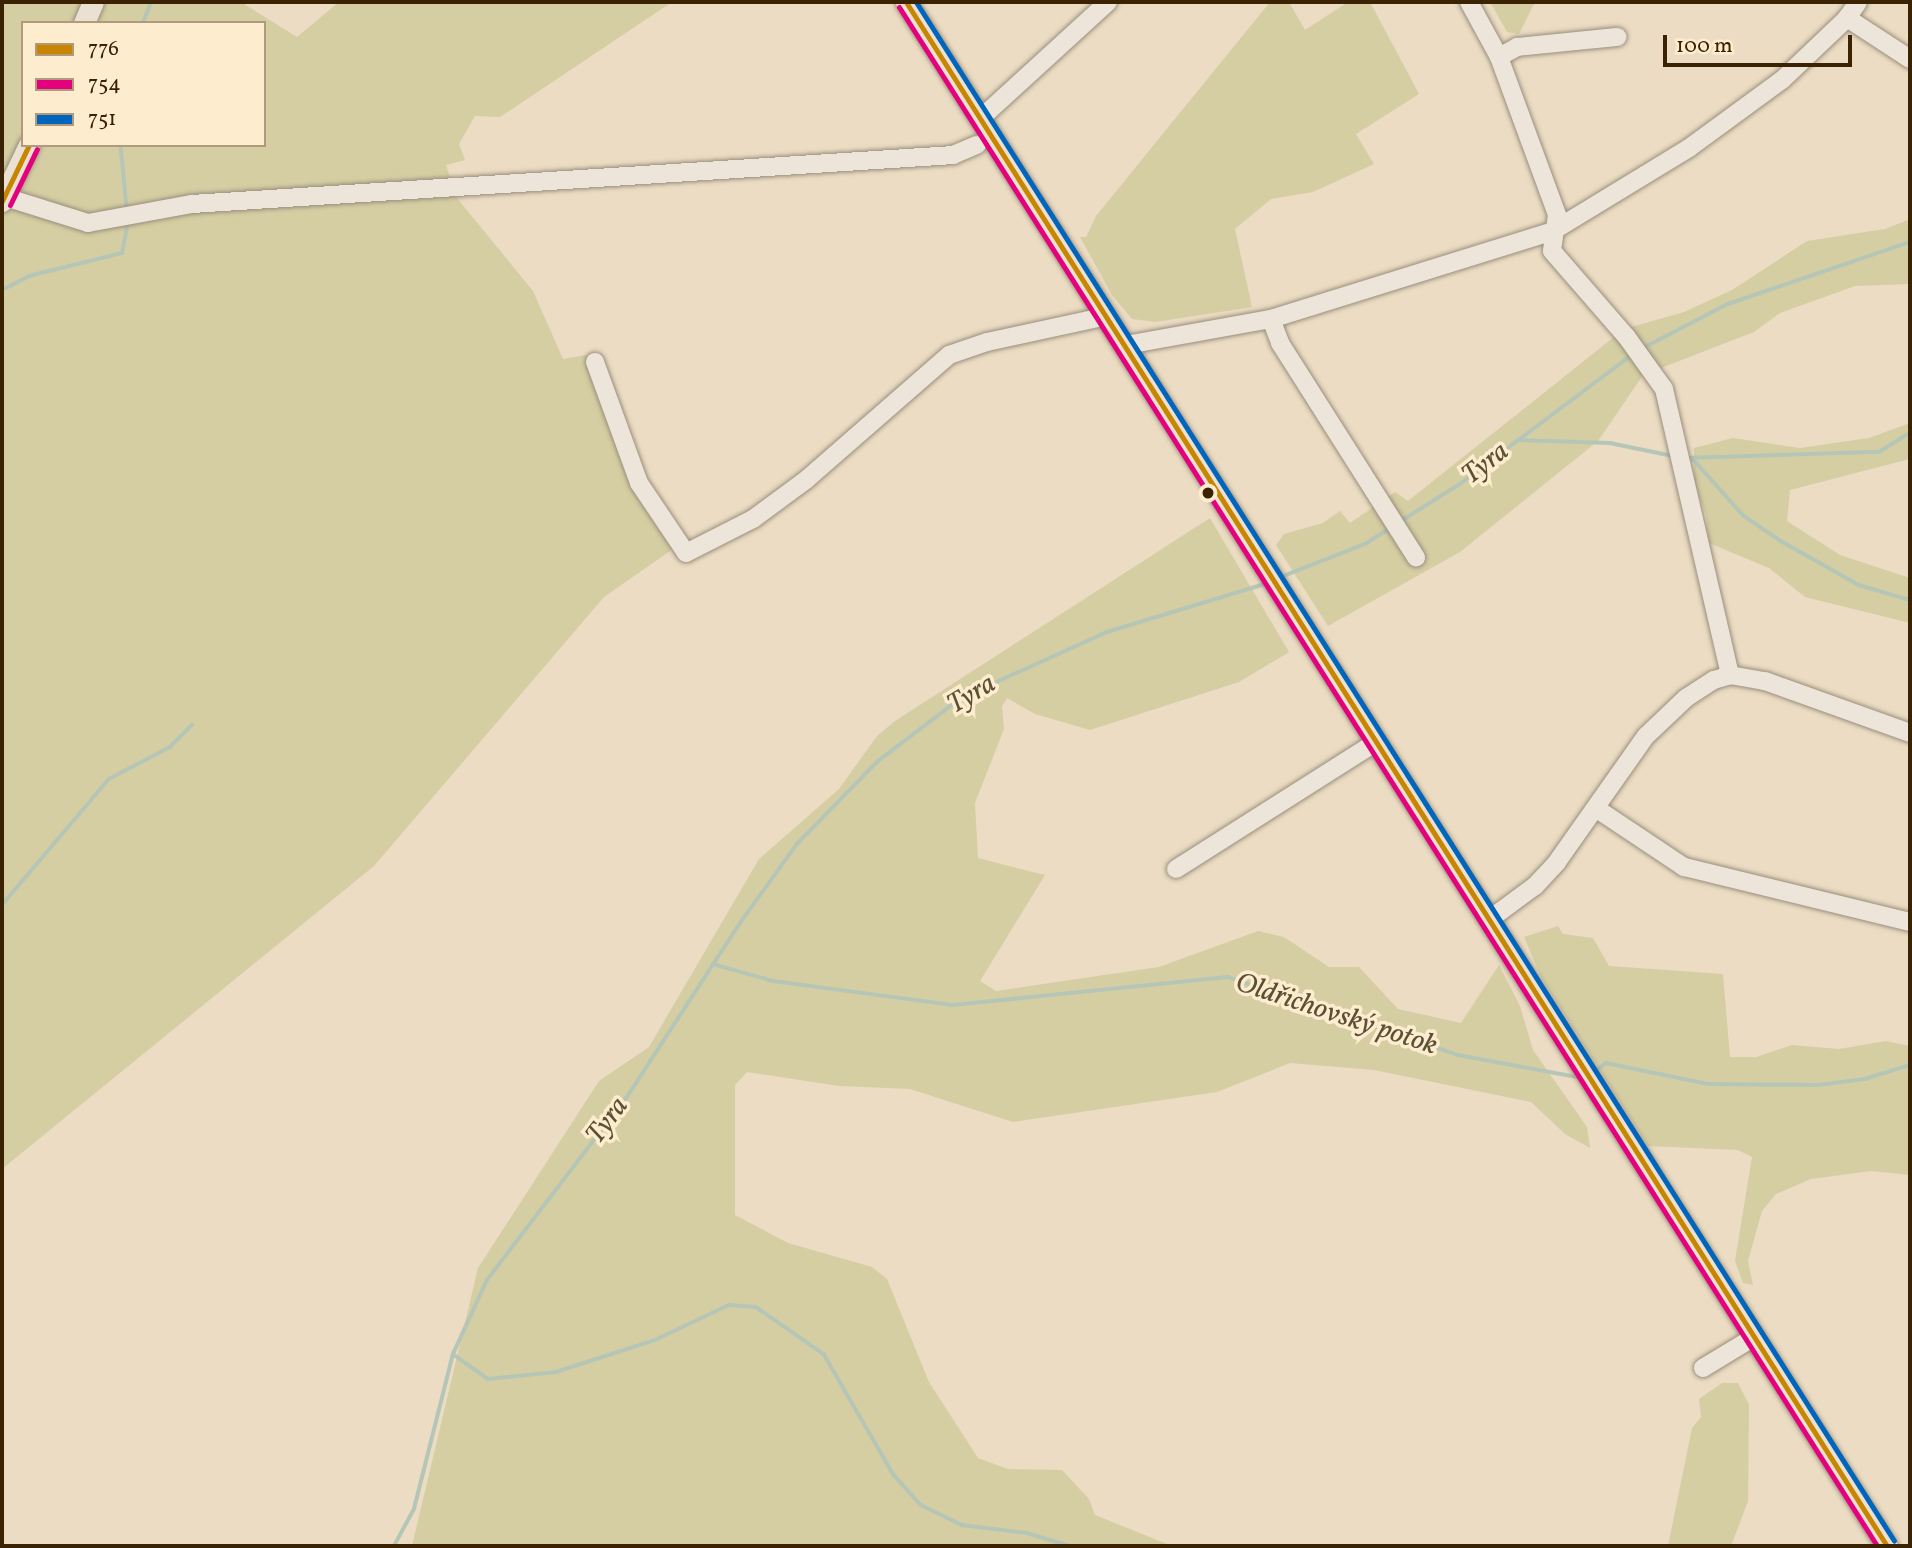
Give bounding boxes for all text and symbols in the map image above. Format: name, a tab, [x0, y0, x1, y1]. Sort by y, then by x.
legend	[21, 21, 266, 147]
scale bar	[1667, 21, 1856, 65]
text: 100 m	[1676, 32, 1733, 61]
text: 776	[88, 35, 119, 64]
text: 754	[88, 70, 121, 99]
text: 751	[88, 105, 116, 134]
water label: Tyra	[1456, 435, 1516, 493]
unlabelled marker	[1201, 486, 1215, 500]
water label: Tyra	[942, 668, 1002, 722]
water label: Oldřichovský potok	[1231, 967, 1441, 1063]
water label: Tyra	[580, 1091, 636, 1151]

